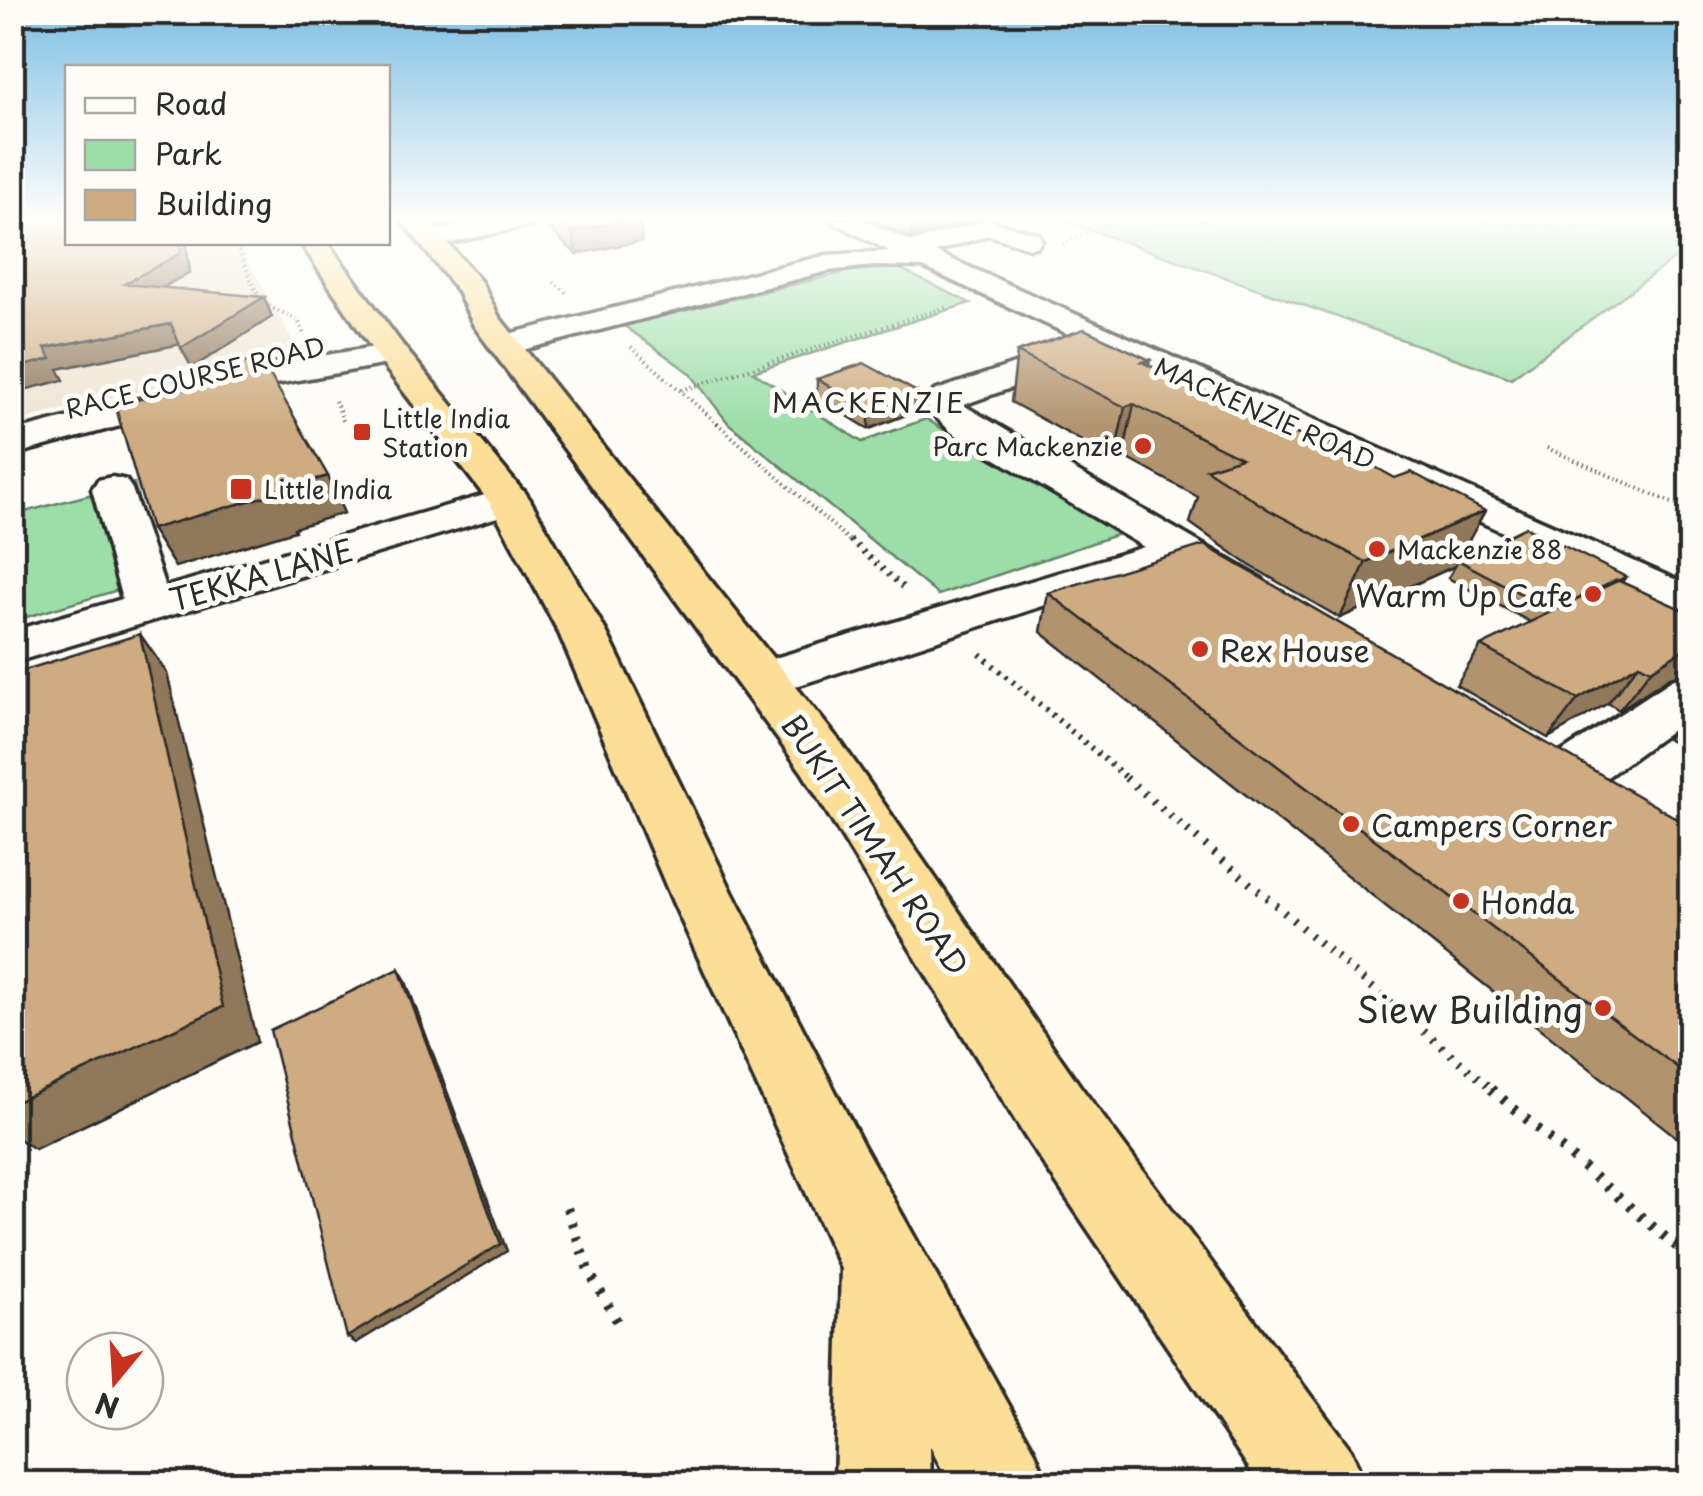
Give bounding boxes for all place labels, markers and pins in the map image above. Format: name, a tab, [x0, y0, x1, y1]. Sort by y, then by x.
place label: Little India Station	[382, 399, 510, 466]
marker: Little India Station	[351, 421, 373, 443]
place label: Parc Mackenzie	[932, 427, 1123, 465]
marker: Parc Mackenzie	[1132, 435, 1154, 457]
place label: Little India	[264, 470, 392, 508]
marker: Little India	[228, 476, 254, 502]
place label: Mackenzie 88	[1397, 530, 1562, 568]
marker: Mackenzie 88	[1366, 538, 1388, 560]
place label: Warm Up Cafe	[1356, 572, 1573, 617]
marker: Warm Up Cafe	[1582, 583, 1604, 605]
place label: Rex House	[1220, 627, 1370, 672]
marker: Rex House	[1189, 638, 1211, 660]
place label: Campers Corner	[1371, 802, 1612, 847]
marker: Campers Corner	[1340, 813, 1362, 835]
place label: Honda	[1481, 879, 1575, 924]
marker: Honda	[1450, 890, 1472, 912]
place label: Siew Building	[1357, 982, 1583, 1035]
marker: Siew Building	[1592, 997, 1614, 1019]

